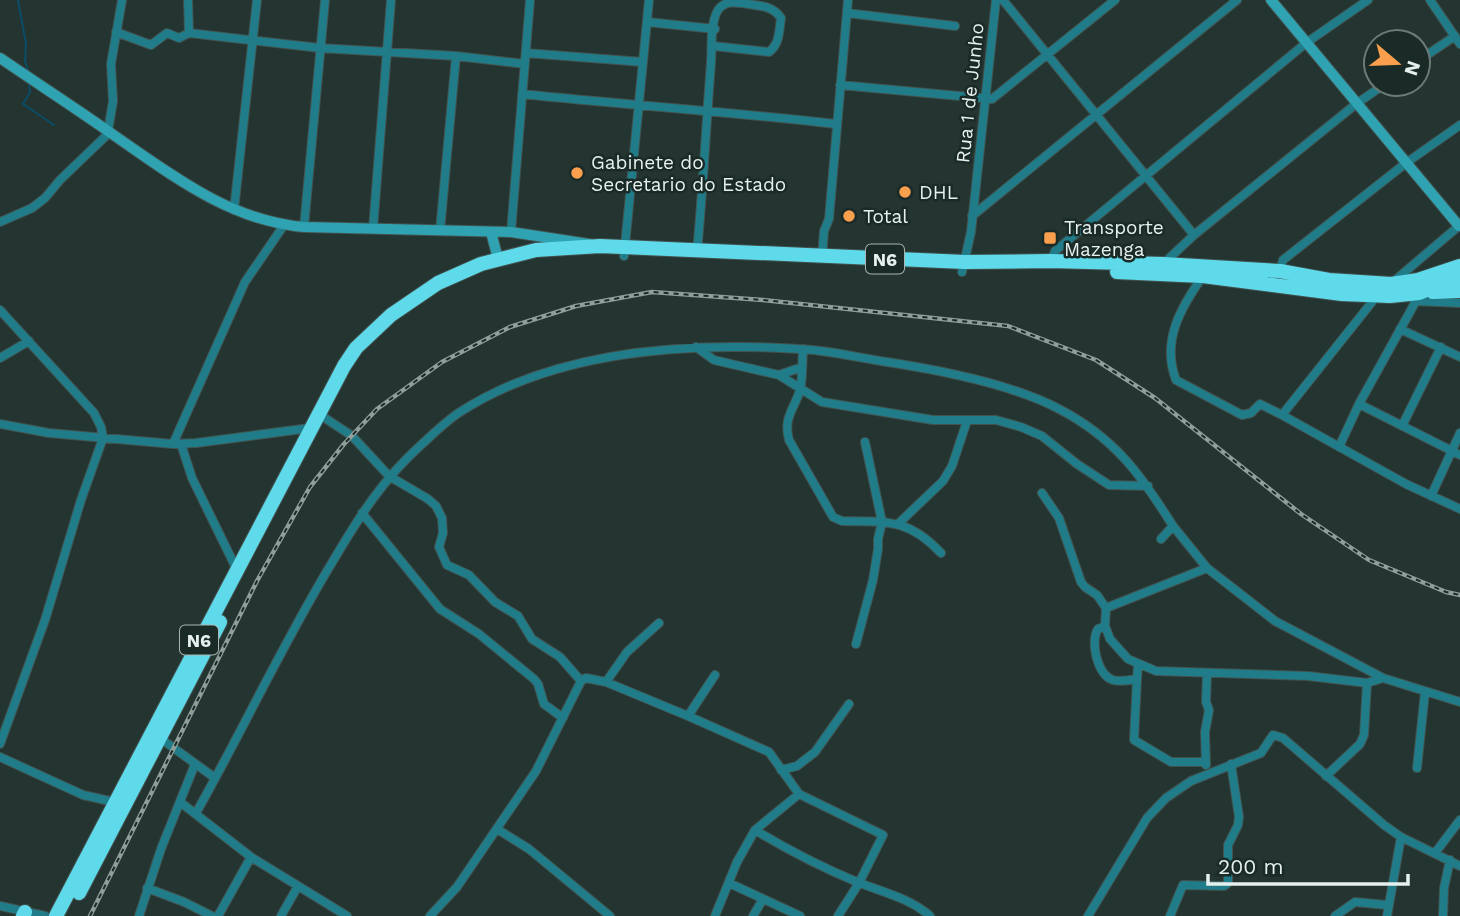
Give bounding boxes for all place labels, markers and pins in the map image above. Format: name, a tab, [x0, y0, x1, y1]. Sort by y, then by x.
place label: Gabinete do Secretario do Estado	[591, 151, 786, 196]
marker: Gabinete do Secretario do Estado	[569, 165, 585, 181]
place label: DHL	[919, 181, 958, 204]
marker: DHL	[897, 184, 913, 200]
place label: Total	[863, 205, 908, 228]
marker: Total	[841, 208, 857, 224]
place label: Transporte Mazenga	[1064, 216, 1164, 261]
marker: Transporte Mazenga	[1042, 230, 1058, 246]

